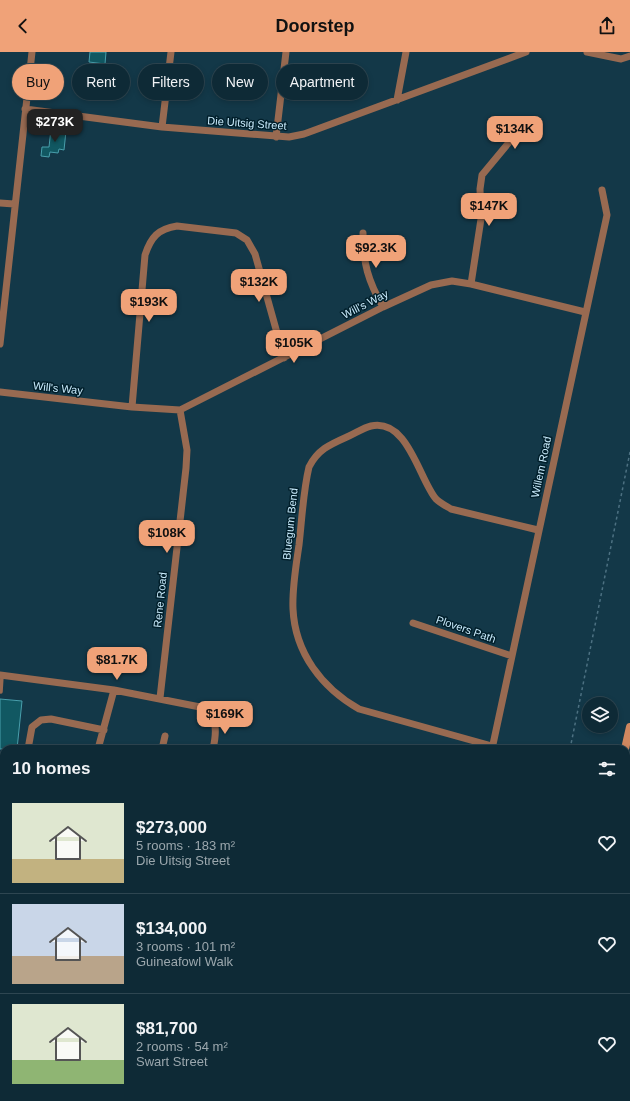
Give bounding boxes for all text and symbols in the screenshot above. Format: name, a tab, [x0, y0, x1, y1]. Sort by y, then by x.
icon: back	[12, 15, 34, 37]
icon: share	[596, 15, 618, 37]
text: Doorstep	[275, 16, 355, 36]
chip: Buy	[12, 64, 64, 100]
chip: Rent	[72, 64, 130, 100]
chip: Filters	[138, 64, 204, 100]
chip: New	[212, 64, 268, 100]
chip: Apartment	[276, 64, 368, 100]
pin: $273K	[27, 109, 83, 143]
text: $273K	[36, 114, 74, 129]
street label: Die Uitsig Street	[207, 114, 287, 132]
pin: $134K	[487, 116, 543, 150]
text: $134K	[496, 121, 534, 136]
pin: $147K	[461, 193, 517, 227]
text: $147K	[470, 198, 508, 213]
pin: $92.3K	[343, 235, 409, 269]
text: $92.3K	[355, 240, 397, 255]
pin: $132K	[231, 269, 287, 303]
text: $132K	[240, 274, 278, 289]
street label: Will's Way	[340, 287, 390, 321]
pin: $193K	[121, 289, 177, 323]
text: $193K	[130, 294, 168, 309]
pin: $105K	[266, 330, 322, 364]
text: $105K	[275, 335, 313, 350]
street label: Will's Way	[33, 379, 84, 397]
street label: Willem Road	[529, 435, 553, 499]
street label: Bluegum Bend	[280, 487, 300, 561]
pin: $108K	[139, 520, 195, 554]
text: $108K	[148, 525, 186, 540]
street label: Rene Road	[151, 572, 169, 628]
street label: Plovers Path	[435, 613, 497, 645]
pin: $81.7K	[84, 647, 150, 681]
text: $81.7K	[96, 652, 138, 667]
map controls	[582, 697, 618, 733]
button: layers	[582, 697, 618, 733]
pin: $169K	[197, 701, 253, 735]
text: $169K	[206, 706, 244, 721]
icon: filters	[596, 758, 618, 780]
text: 10 homes	[12, 759, 90, 778]
text: $273,000	[136, 818, 207, 837]
icon: home	[44, 819, 92, 867]
icon: heart	[596, 832, 618, 854]
text: 5 rooms · 183 m²	[136, 838, 235, 853]
text: Die Uitsig Street	[136, 853, 230, 868]
text: $134,000	[136, 919, 207, 938]
icon: home	[44, 920, 92, 968]
icon: heart	[596, 933, 618, 955]
text: 3 rooms · 101 m²	[136, 939, 235, 954]
text: Guineafowl Walk	[136, 954, 233, 969]
text: $81,700	[136, 1019, 197, 1038]
icon: home	[44, 1020, 92, 1068]
icon: heart	[596, 1033, 618, 1055]
text: 2 rooms · 54 m²	[136, 1039, 228, 1054]
text: Swart Street	[136, 1054, 208, 1069]

